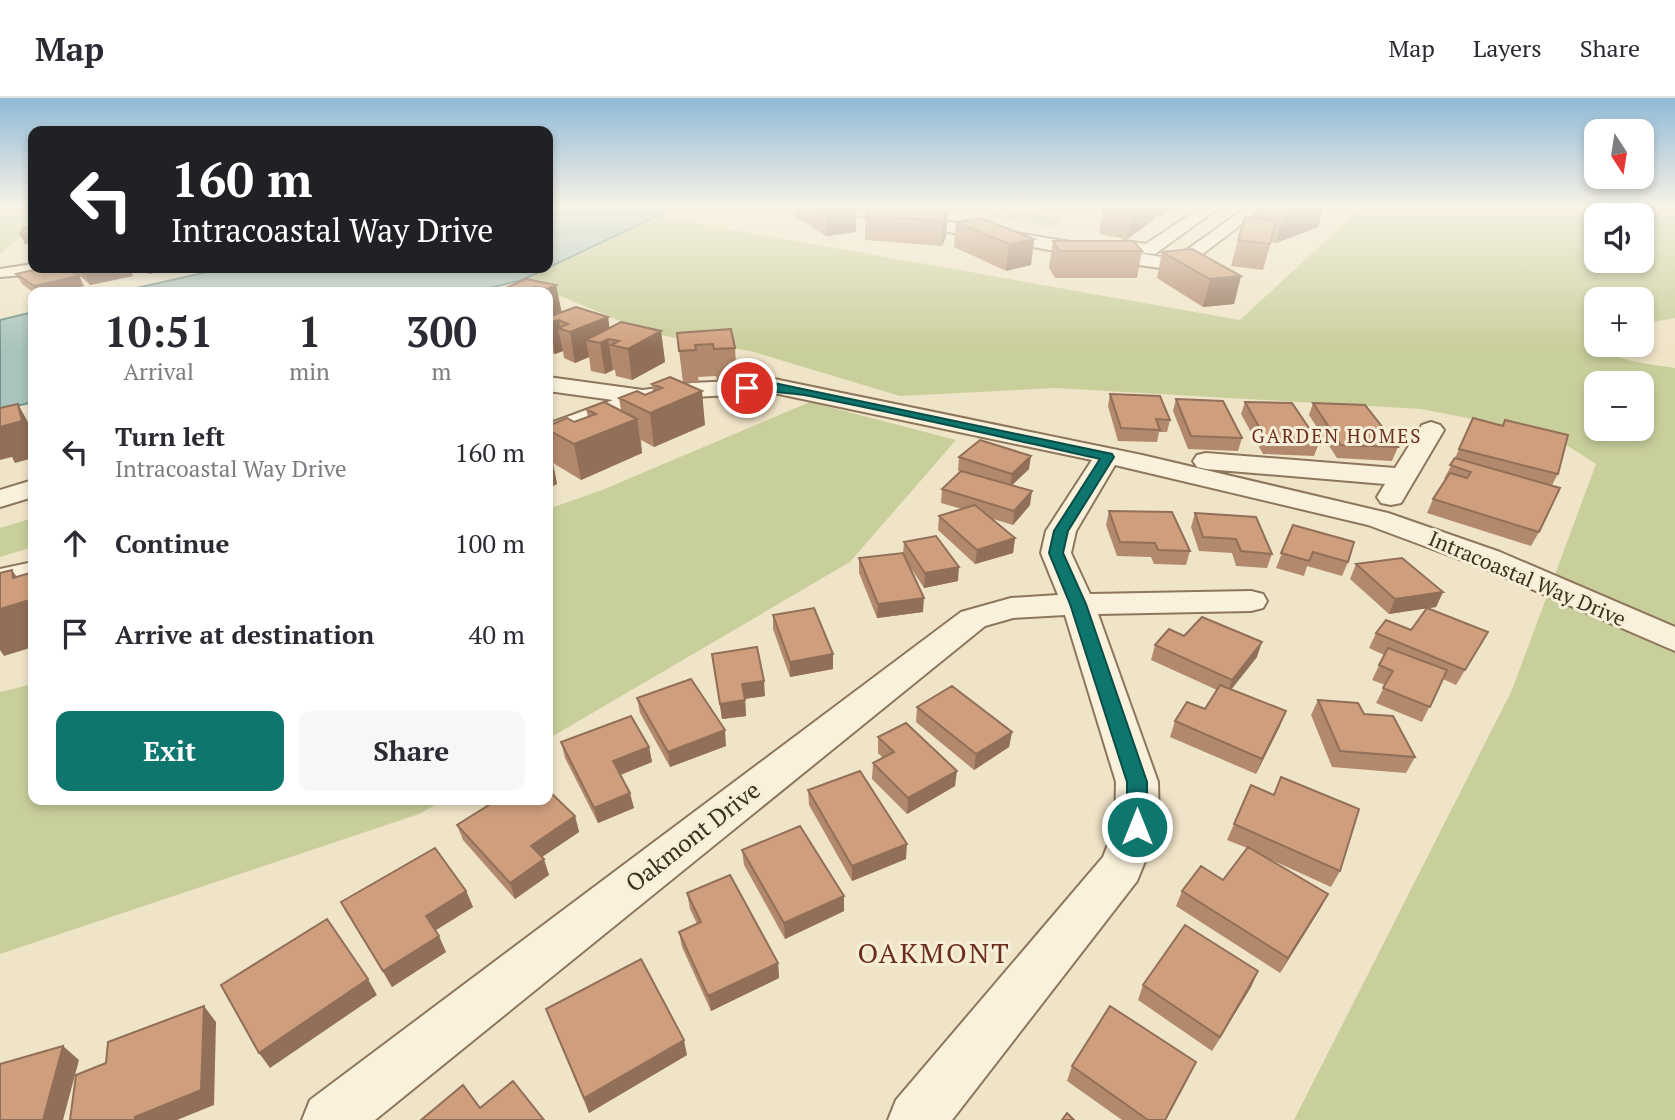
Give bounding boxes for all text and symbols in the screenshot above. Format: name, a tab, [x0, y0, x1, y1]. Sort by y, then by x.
text: Map	[35, 27, 104, 70]
text: Map	[1388, 32, 1435, 64]
text: Layers	[1473, 32, 1542, 64]
text: Share	[1580, 32, 1640, 64]
north arrow	[1584, 119, 1654, 189]
map controls	[1584, 119, 1654, 441]
text: 160 m	[171, 146, 313, 211]
icon: left	[56, 154, 147, 245]
button: sound	[1584, 203, 1654, 273]
text: Intracoastal Way Drive	[171, 209, 493, 251]
button: +	[1584, 287, 1654, 357]
text: 10:51	[104, 303, 213, 359]
text: 1	[298, 303, 321, 359]
text: 300	[406, 303, 477, 359]
text: Arrival	[123, 356, 194, 387]
text: min	[289, 356, 330, 387]
text: m	[431, 356, 451, 387]
pin	[717, 358, 777, 418]
icon: arrive	[728, 369, 766, 407]
button: −	[1584, 371, 1654, 441]
text: Turn left	[115, 419, 225, 453]
district label: GARDEN HOMES	[1252, 423, 1422, 448]
icon: left	[56, 433, 94, 471]
text: 160 m	[455, 435, 525, 469]
text: Intracoastal Way Drive	[115, 453, 347, 484]
icon: ahead	[56, 524, 94, 562]
street label: Intracoastal Way Drive	[1425, 524, 1630, 632]
text: Continue	[115, 526, 229, 560]
text: 100 m	[455, 526, 525, 560]
icon: arrive	[56, 615, 94, 653]
text: Arrive at destination	[115, 617, 374, 651]
text: 40 m	[469, 617, 525, 651]
button: Exit	[56, 711, 284, 791]
button: Share	[298, 711, 525, 791]
street label: Oakmont Drive	[619, 774, 766, 899]
position arrow	[1100, 790, 1174, 864]
district label: OAKMONT	[857, 934, 1011, 971]

